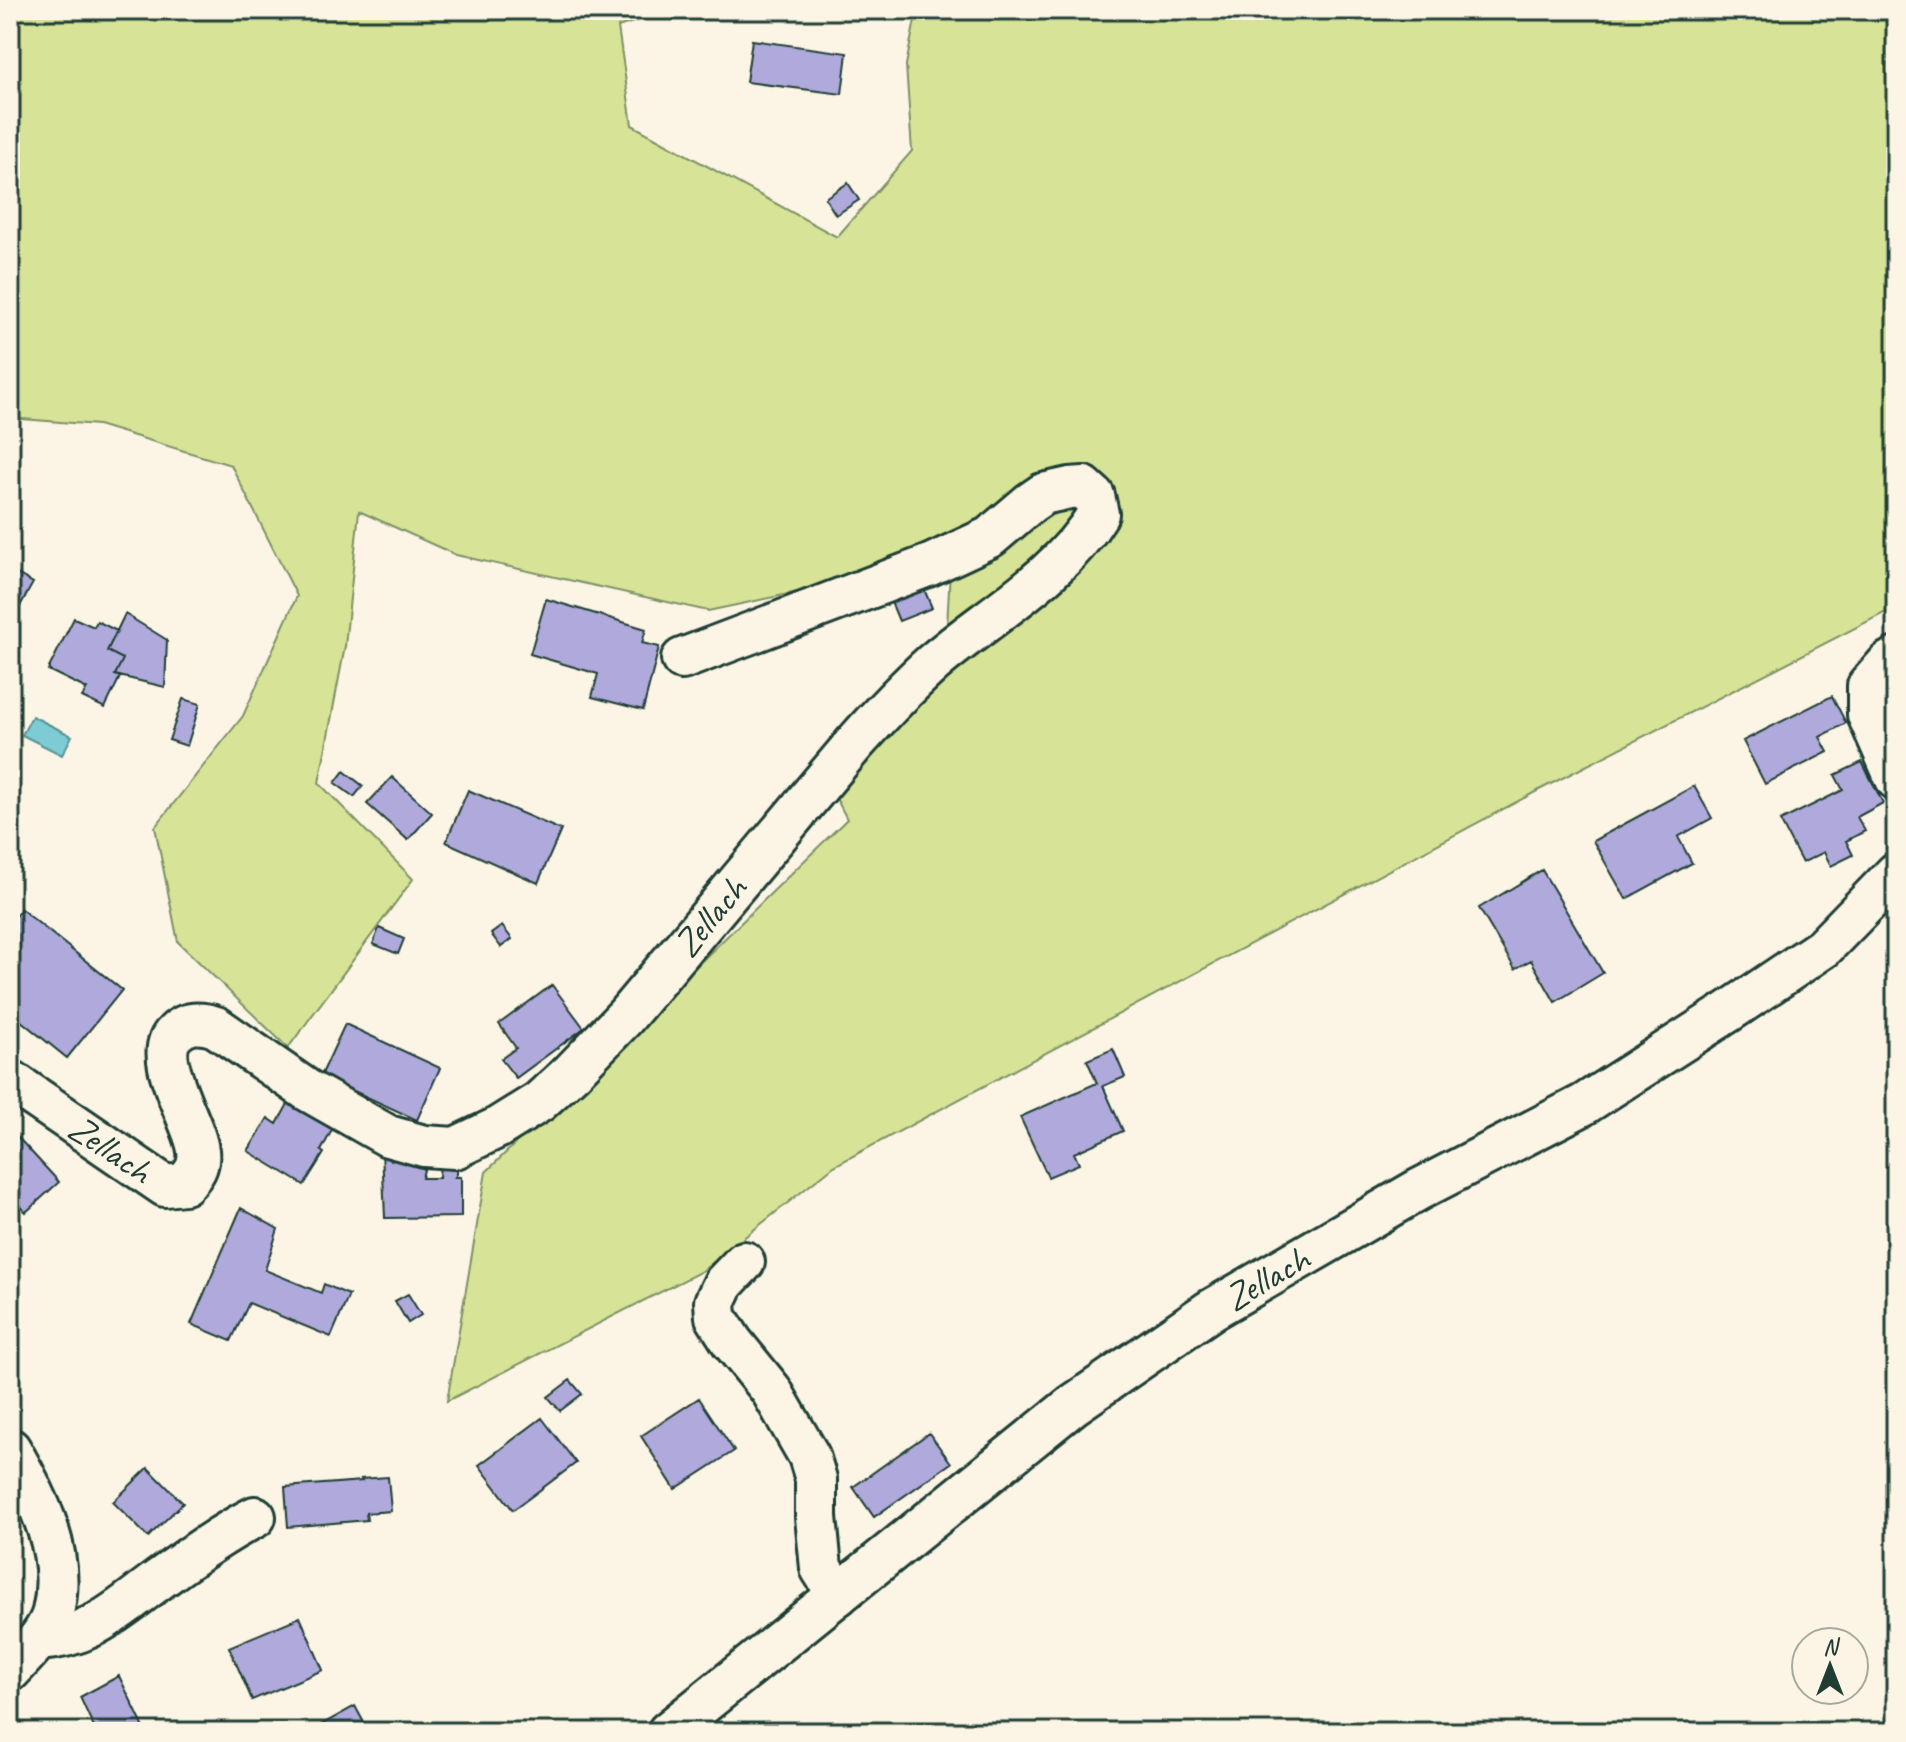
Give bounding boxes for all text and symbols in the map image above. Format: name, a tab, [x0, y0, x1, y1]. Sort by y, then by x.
street label: Zellach	[663, 865, 759, 967]
street label: Zellach	[60, 1104, 163, 1196]
street label: Zellach	[1215, 1234, 1320, 1322]
north arrow	[1790, 1626, 1870, 1706]
text: N	[1823, 1633, 1840, 1661]

